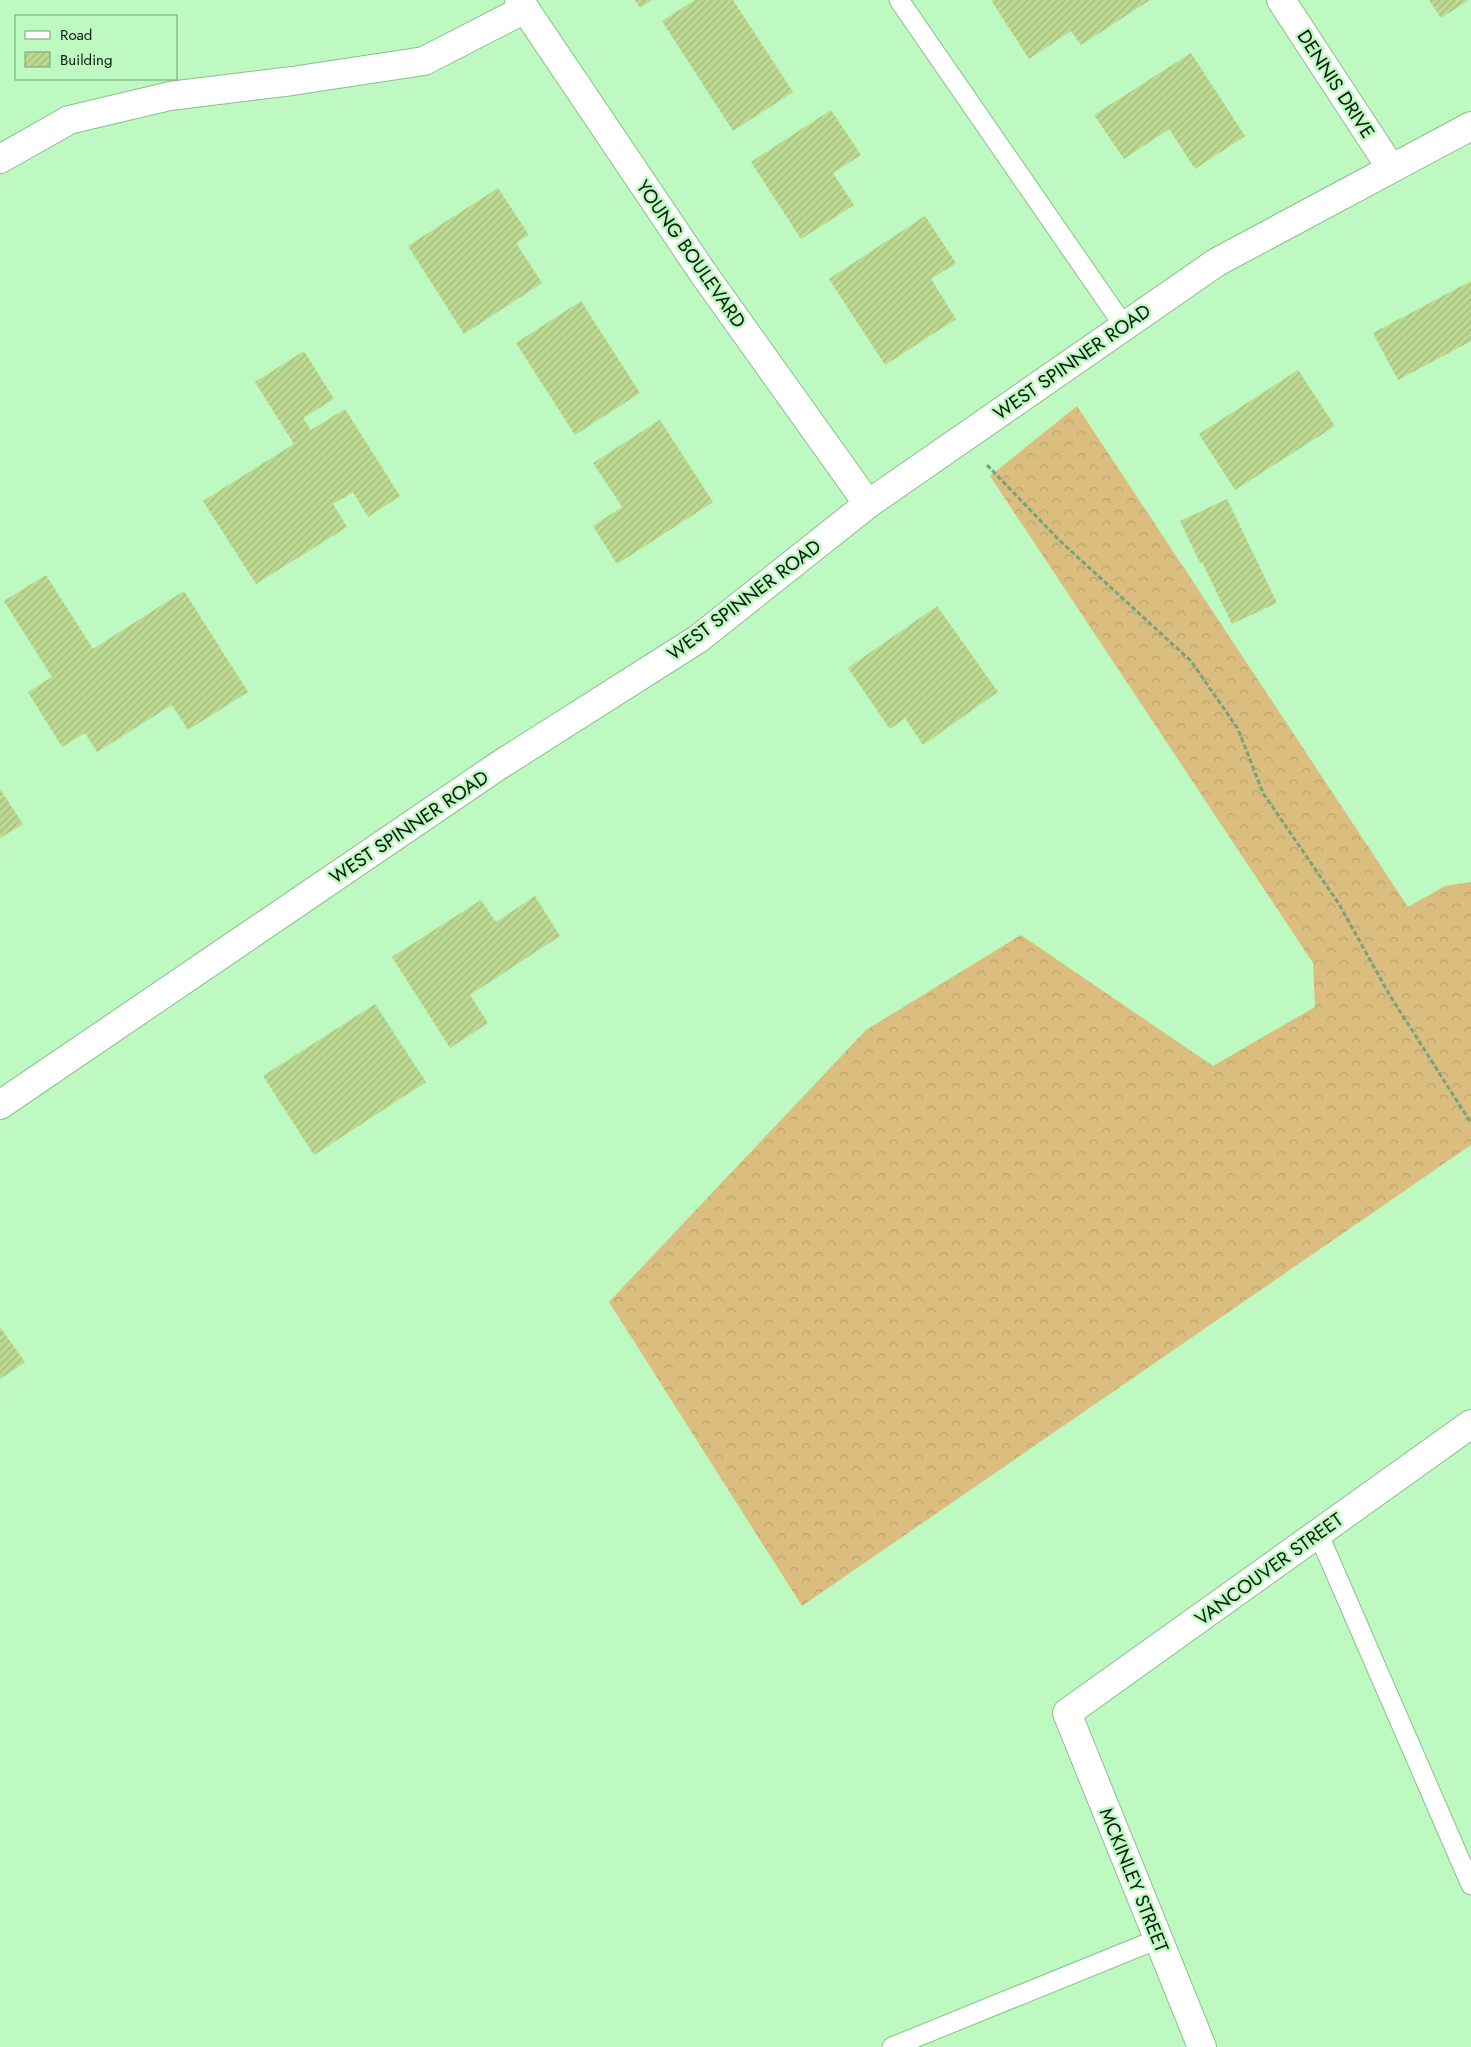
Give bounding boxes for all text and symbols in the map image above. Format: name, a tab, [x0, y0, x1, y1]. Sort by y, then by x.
legend	[15, 15, 178, 80]
text: Road	[60, 24, 92, 46]
street label: DENNIS DRIVE	[1291, 24, 1381, 144]
text: Building	[60, 49, 112, 71]
street label: YOUNG BOULEVARD	[630, 175, 752, 333]
street label: WEST SPINNER ROAD	[988, 297, 1156, 427]
street label: WEST SPINNER ROAD	[661, 533, 827, 667]
street label: WEST SPINNER ROAD	[324, 764, 494, 890]
street label: VANCOUVER STREET	[1190, 1506, 1349, 1632]
street label: MCKINLEY STREET	[1093, 1804, 1175, 1956]

